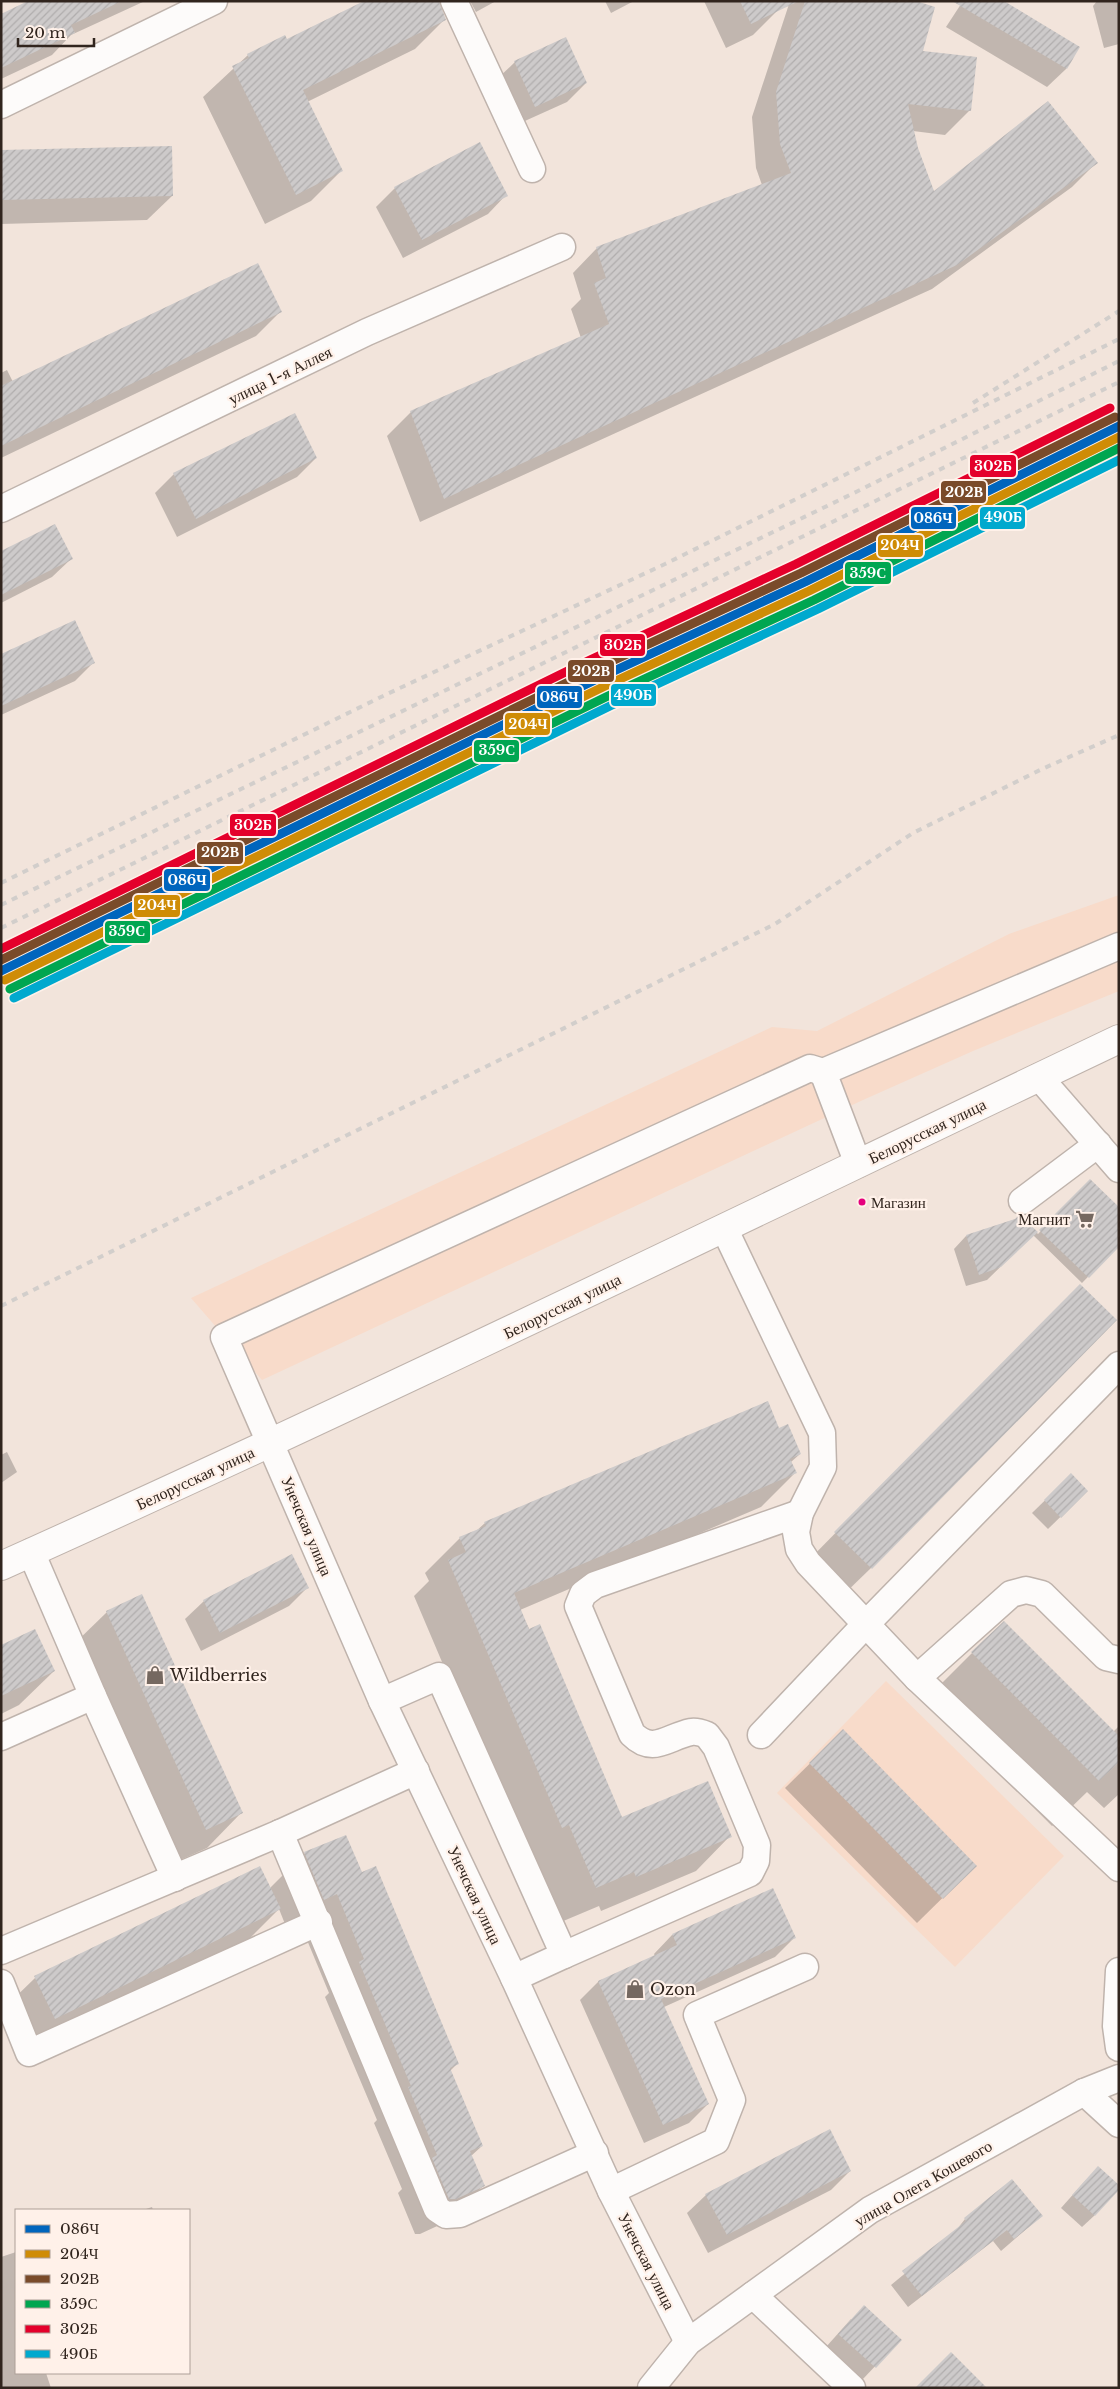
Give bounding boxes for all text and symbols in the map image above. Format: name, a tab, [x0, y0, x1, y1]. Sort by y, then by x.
scale bar	[18, 15, 94, 47]
text: 20 m	[25, 23, 65, 42]
street label: улица 1-я Аллея	[225, 341, 336, 409]
line badge: 302Б	[969, 454, 1017, 478]
text: 302Б	[974, 457, 1012, 475]
line badge: 202В	[940, 480, 987, 504]
text: 202В	[945, 483, 983, 501]
line badge: 086Ч	[910, 506, 957, 530]
line badge: 490Б	[979, 506, 1026, 530]
text: 490Б	[984, 508, 1022, 526]
text: 086Ч	[913, 509, 953, 527]
line badge: 204Ч	[877, 534, 924, 558]
text: 204Ч	[880, 536, 920, 554]
line badge: 359С	[844, 561, 892, 585]
text: 359С	[850, 564, 886, 582]
line badge: 302Б	[599, 633, 646, 657]
text: 302Б	[604, 636, 642, 654]
line badge: 202В	[567, 659, 615, 683]
text: 202В	[572, 662, 610, 680]
line badge: 490Б	[610, 683, 657, 707]
line badge: 086Ч	[536, 685, 583, 709]
text: 490Б	[614, 686, 652, 704]
text: 086Ч	[539, 688, 579, 706]
line badge: 204Ч	[504, 712, 551, 736]
text: 204Ч	[508, 715, 548, 733]
line badge: 359С	[473, 739, 520, 763]
text: 359С	[479, 741, 515, 759]
line badge: 302Б	[229, 813, 277, 837]
text: 302Б	[234, 816, 272, 834]
line badge: 202В	[196, 841, 244, 865]
text: 202В	[201, 843, 239, 861]
line badge: 086Ч	[163, 868, 211, 892]
text: 086Ч	[167, 871, 207, 889]
line badge: 204Ч	[133, 894, 181, 918]
text: 204Ч	[137, 896, 177, 914]
line badge: 359С	[104, 920, 151, 944]
text: 359С	[109, 922, 145, 940]
street label: Белорусская улица	[865, 1094, 989, 1168]
place label: Магазин	[871, 1193, 926, 1212]
marker: Магазин	[857, 1197, 867, 1207]
supermarket icon: Магнит	[1074, 1208, 1096, 1230]
place label: Магнит	[1018, 1209, 1070, 1229]
street label: Белорусская улица	[500, 1269, 624, 1343]
street label: Белорусская улица	[133, 1442, 257, 1514]
street label: Унечская улица	[277, 1473, 337, 1579]
shop icon: Wildberries	[144, 1664, 166, 1686]
place label: Wildberries	[169, 1665, 267, 1685]
street label: Унечская улица	[443, 1843, 507, 1947]
shop icon: Ozon	[624, 1978, 646, 2000]
place label: Ozon	[650, 1979, 695, 1999]
street label: улица Олега Кошевого	[850, 2135, 996, 2231]
legend	[15, 2209, 190, 2374]
street label: Унечская улица	[614, 2209, 680, 2313]
text: 086Ч	[60, 2219, 99, 2238]
text: 204Ч	[60, 2244, 99, 2263]
text: 202В	[60, 2269, 99, 2288]
text: 359С	[60, 2294, 97, 2313]
text: 302Б	[60, 2319, 98, 2338]
text: 490Б	[60, 2344, 98, 2363]

